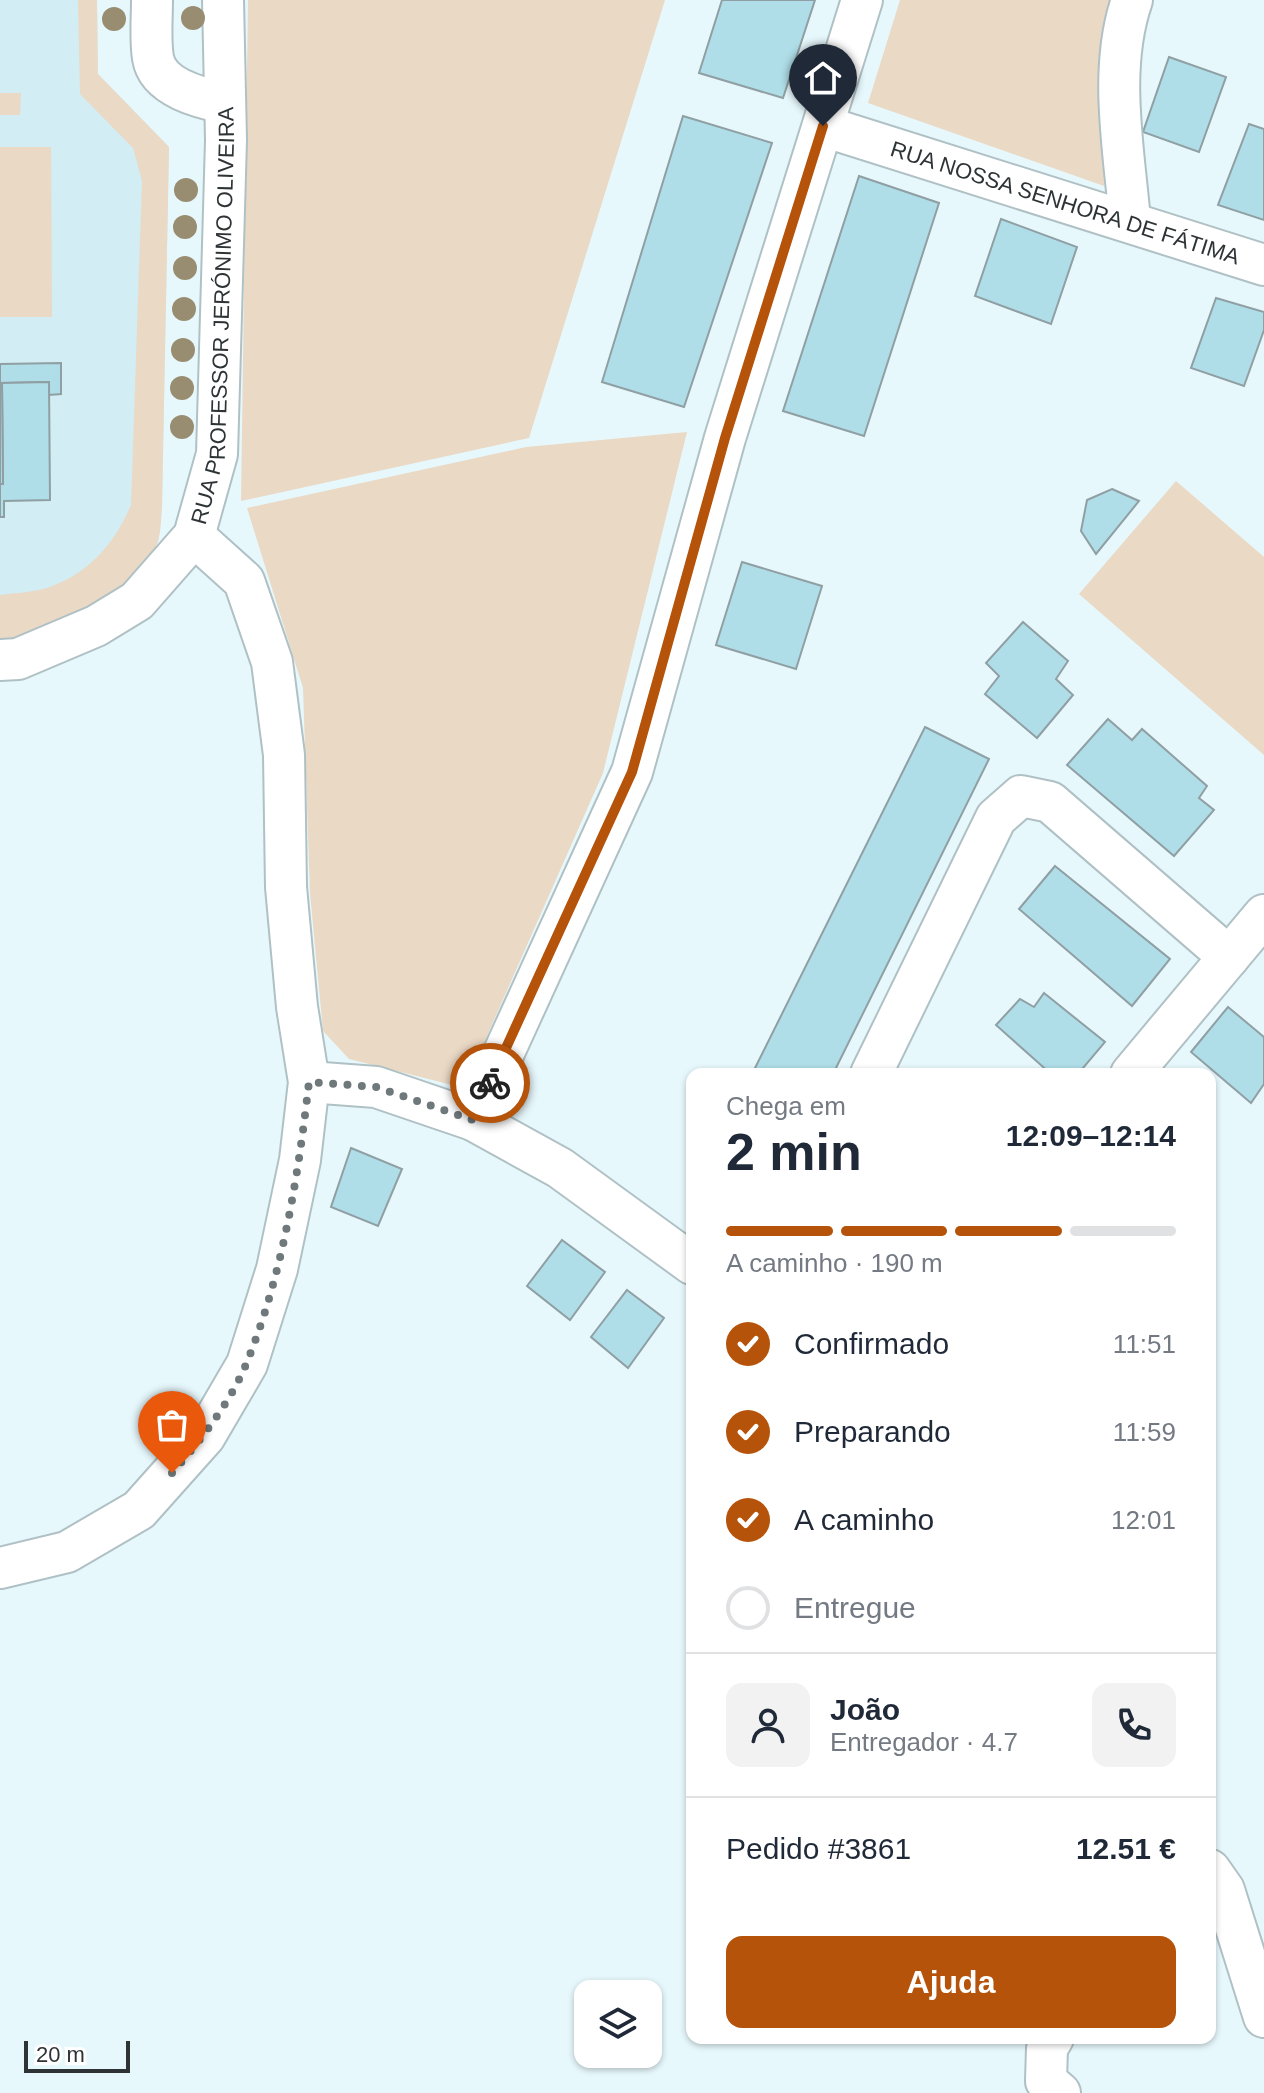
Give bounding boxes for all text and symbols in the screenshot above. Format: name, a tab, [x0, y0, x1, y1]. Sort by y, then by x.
pin	[789, 44, 857, 126]
icon: home	[801, 56, 845, 100]
street label: RUA PROFESSOR JERÓNIMO OLIVEIRA	[185, 106, 239, 527]
street label: RUA NOSSA SENHORA DE FÁTIMA	[888, 136, 1243, 269]
courier	[450, 1043, 530, 1123]
icon: bike	[468, 1061, 512, 1105]
text: Chega em	[726, 1091, 846, 1121]
text: 12:09–12:14	[1006, 1119, 1176, 1152]
text: 2 min	[726, 1123, 862, 1181]
text: A caminho · 190 m	[726, 1248, 943, 1278]
icon: check	[726, 1322, 770, 1366]
text: Confirmado	[794, 1327, 949, 1360]
text: 11:51	[1113, 1329, 1176, 1359]
pin	[138, 1391, 206, 1473]
icon: bag	[150, 1403, 194, 1447]
icon: check	[726, 1410, 770, 1454]
text: Preparando	[794, 1415, 951, 1448]
text: 11:59	[1113, 1417, 1176, 1447]
icon: check	[726, 1498, 770, 1542]
text: A caminho	[794, 1503, 934, 1536]
text: 12:01	[1111, 1505, 1176, 1535]
text: Entregue	[794, 1591, 916, 1624]
button: person	[726, 1683, 810, 1767]
button: phone	[1092, 1683, 1176, 1767]
text: João	[830, 1693, 900, 1726]
text: Entregador · 4.7	[830, 1727, 1018, 1757]
text: Pedido #3861	[726, 1832, 911, 1865]
text: 12.51 €	[1076, 1832, 1176, 1865]
button: Ajuda	[726, 1936, 1176, 2028]
map controls	[574, 1980, 662, 2068]
button: layers	[574, 1980, 662, 2068]
scale bar	[24, 2037, 130, 2073]
text: 20 m	[36, 2042, 85, 2067]

